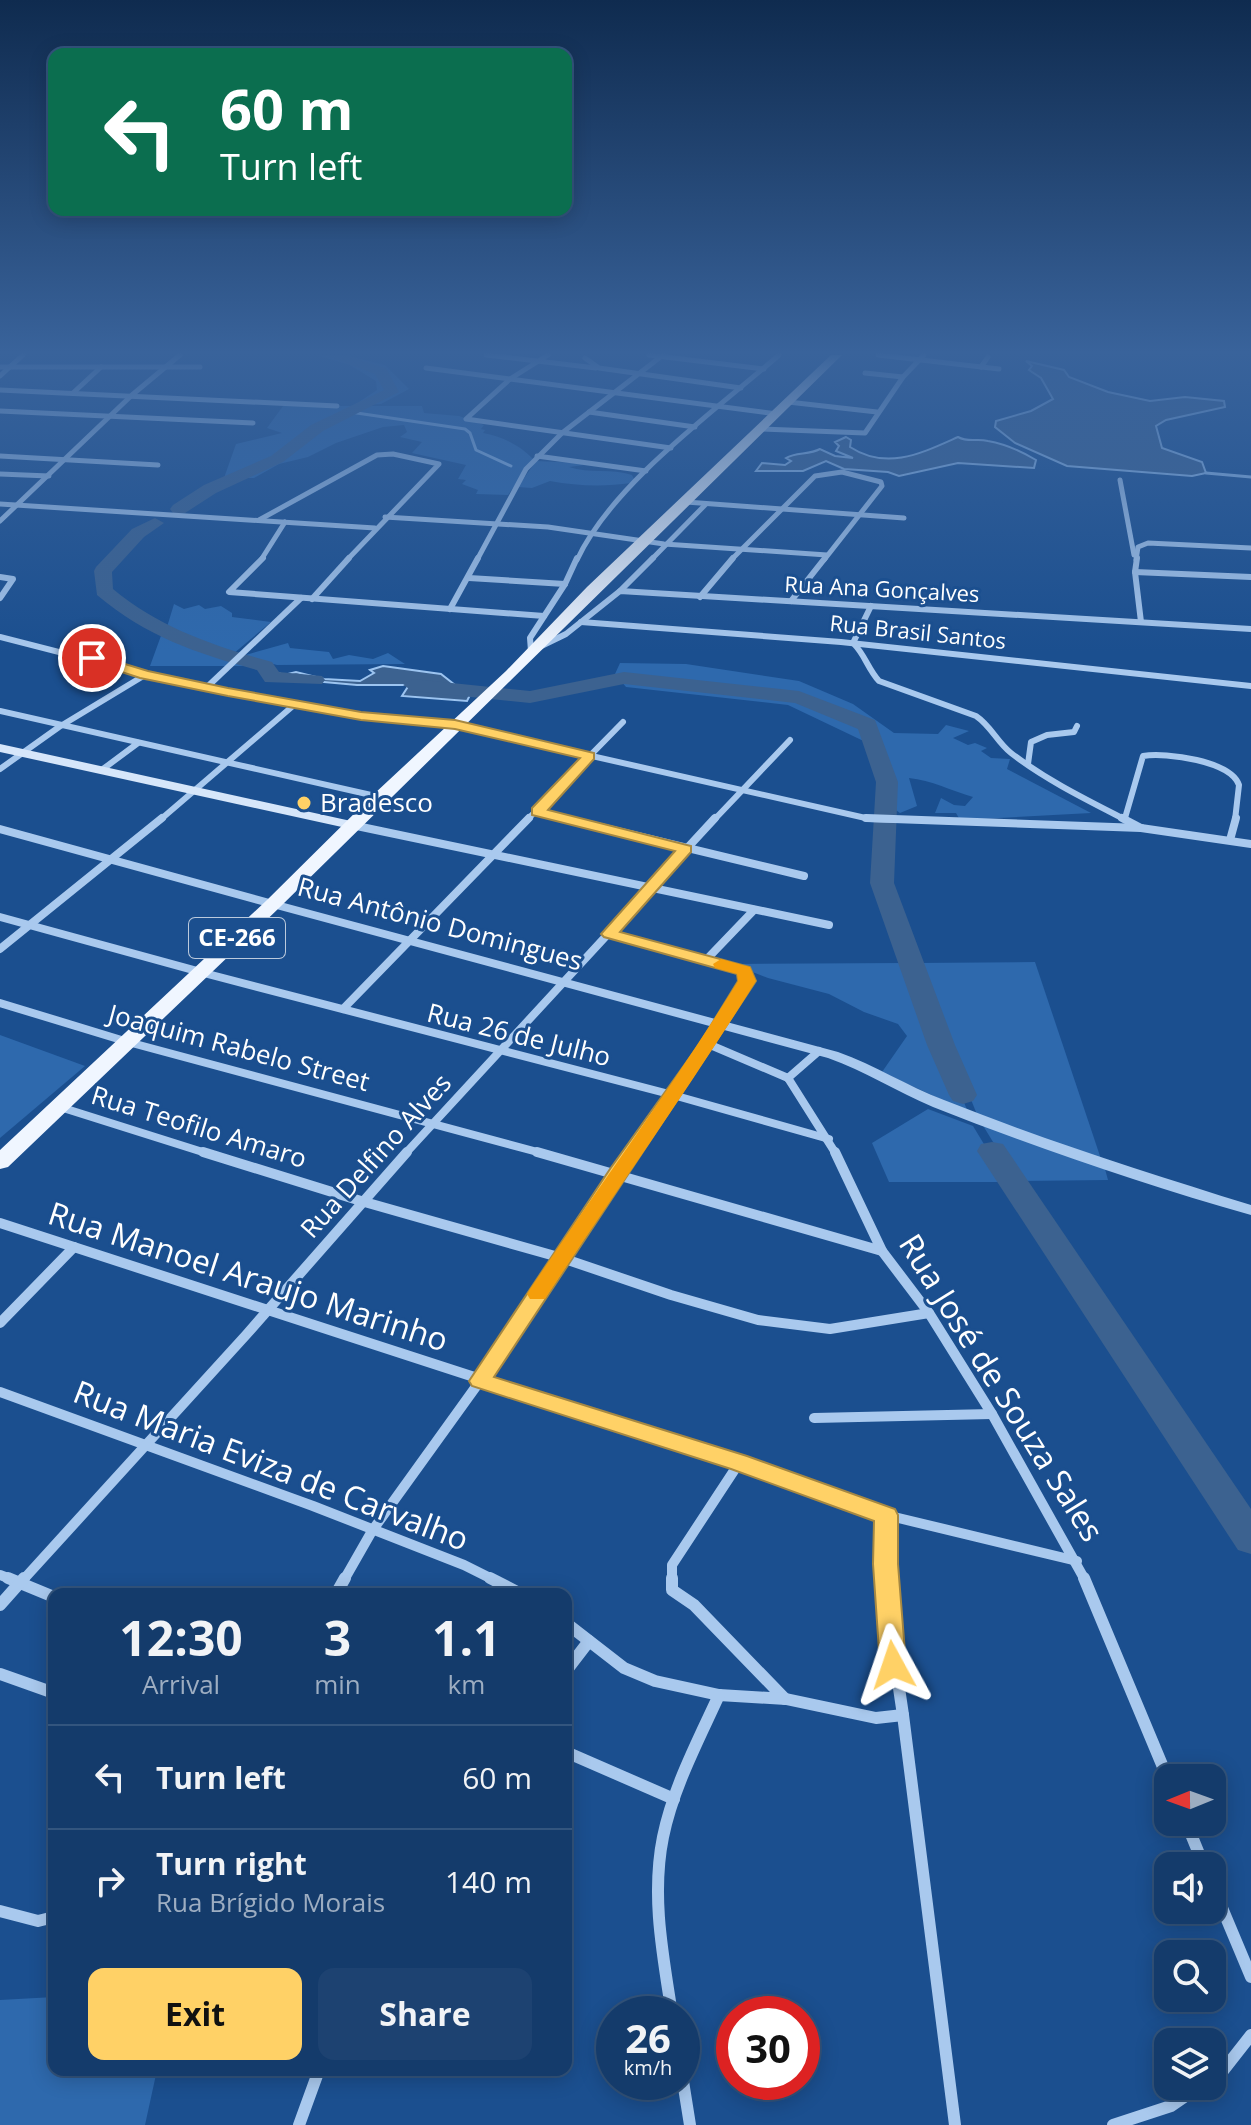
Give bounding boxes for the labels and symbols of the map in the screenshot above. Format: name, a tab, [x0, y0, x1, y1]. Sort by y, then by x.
street label: Rua Ana Gonçalves	[784, 568, 980, 608]
street label: Rua Brasil Santos	[828, 607, 1008, 655]
pin	[58, 624, 126, 692]
place label: Bradesco	[320, 784, 433, 820]
marker: Bradesco	[295, 794, 313, 812]
street label: Rua Antônio Domingues	[294, 868, 587, 978]
road number: CE-266	[189, 918, 285, 958]
street label: Joaquim Rabelo Street	[102, 994, 374, 1099]
street label: Rua 26 de Julho	[424, 994, 615, 1074]
street label: Rua Delfino Alves	[292, 1065, 459, 1245]
street label: Rua Teofilo Amaro	[87, 1076, 311, 1176]
street label: Rua Manoel Araujo Marinho	[43, 1191, 454, 1361]
street label: Rua José de Souza Sales	[890, 1225, 1115, 1549]
street label: Rua Maria Eviza de Carvalho	[68, 1369, 475, 1560]
position arrow	[851, 1623, 935, 1707]
north arrow	[1154, 1764, 1226, 1836]
speed limit sign: 30	[716, 1996, 820, 2100]

